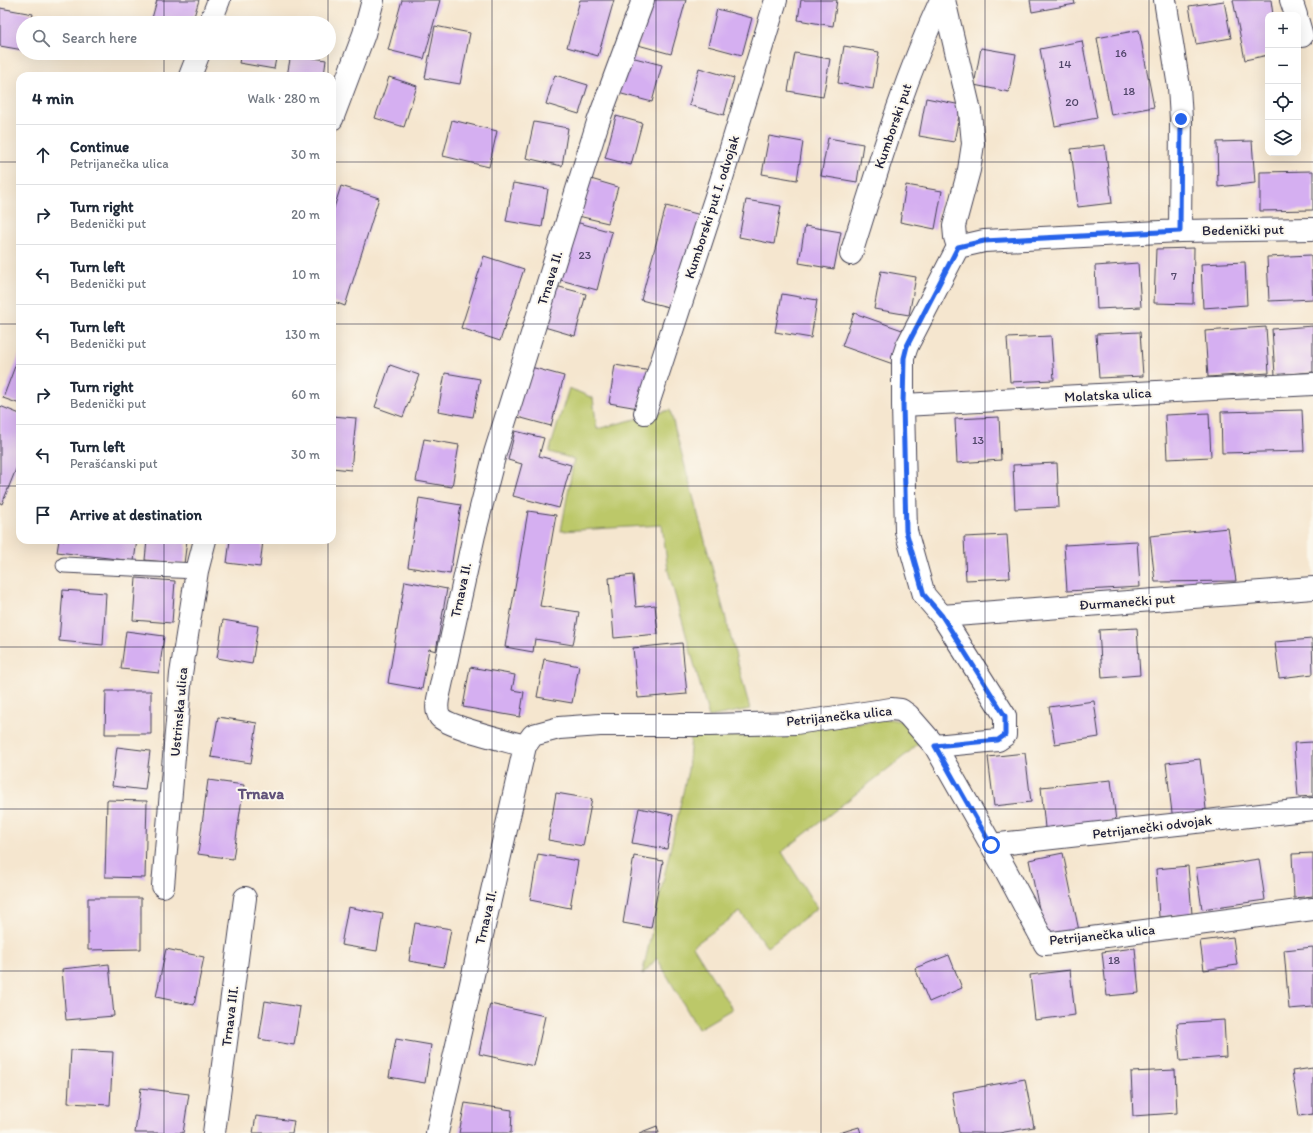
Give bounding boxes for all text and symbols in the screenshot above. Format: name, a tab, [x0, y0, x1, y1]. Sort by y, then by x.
map controls	[1265, 12, 1301, 156]
button: +	[1265, 12, 1301, 48]
search box	[16, 16, 336, 60]
icon: search	[30, 27, 52, 49]
text: Search here	[62, 29, 137, 47]
house number: 16	[1115, 46, 1127, 60]
button: −	[1265, 48, 1301, 84]
house number: 14	[1059, 57, 1071, 71]
street label: Kumborski put	[871, 81, 915, 171]
house number: 18	[1123, 84, 1135, 98]
button: locate	[1265, 84, 1301, 120]
text: 4 min	[32, 88, 74, 108]
text: Walk · 280 m	[247, 91, 320, 106]
house number: 20	[1065, 95, 1079, 109]
route end	[1172, 110, 1190, 128]
button: layers	[1265, 120, 1301, 156]
street label: Kumborski put I. odvojak	[681, 133, 743, 281]
text: Continue	[70, 138, 129, 156]
icon: ahead	[32, 144, 54, 166]
text: 30 m	[291, 147, 320, 162]
text: Petrijanečka ulica	[70, 156, 169, 171]
text: Turn right	[70, 198, 134, 216]
icon: right	[32, 204, 54, 226]
text: 20 m	[291, 207, 320, 222]
text: Bedenički put	[70, 216, 146, 231]
street label: Bedenički put	[1202, 221, 1284, 239]
house number: 23	[579, 248, 592, 262]
street label: Trnava II.	[534, 249, 566, 307]
text: Turn left	[70, 258, 125, 276]
icon: left	[32, 264, 54, 286]
text: 10 m	[292, 267, 320, 282]
house number: 7	[1171, 269, 1177, 283]
text: Bedenički put	[70, 276, 146, 291]
text: Turn left	[70, 318, 125, 336]
icon: left	[32, 324, 54, 346]
text: 130 m	[285, 327, 320, 342]
text: Bedenički put	[70, 336, 146, 351]
text: Turn right	[70, 378, 134, 396]
icon: right	[32, 384, 54, 406]
street label: Molatska ulica	[1064, 384, 1153, 406]
text: 60 m	[291, 387, 320, 402]
text: Bedenički put	[70, 396, 146, 411]
house number: 13	[972, 433, 985, 447]
text: Turn left	[70, 438, 125, 456]
icon: left	[32, 444, 54, 466]
text: 30 m	[291, 447, 320, 462]
text: Perašćanski put	[70, 456, 158, 471]
icon: arrive	[32, 504, 54, 526]
text: Arrive at destination	[70, 506, 202, 524]
street label: Trnava II.	[447, 561, 475, 619]
street label: Đurmanečki put	[1079, 590, 1175, 614]
street label: Ustrinska ulica	[167, 666, 191, 757]
street label: Petrijanečka ulica	[785, 702, 893, 730]
district label: Trnava	[237, 784, 284, 803]
street label: Petrijanečki odvojak	[1091, 811, 1213, 843]
route start	[982, 836, 1000, 854]
street label: Trnava II.	[471, 888, 501, 946]
street label: Petrijanečka ulica	[1048, 921, 1156, 949]
house number: 18	[1108, 953, 1120, 967]
street label: Trnava III.	[218, 985, 242, 1047]

